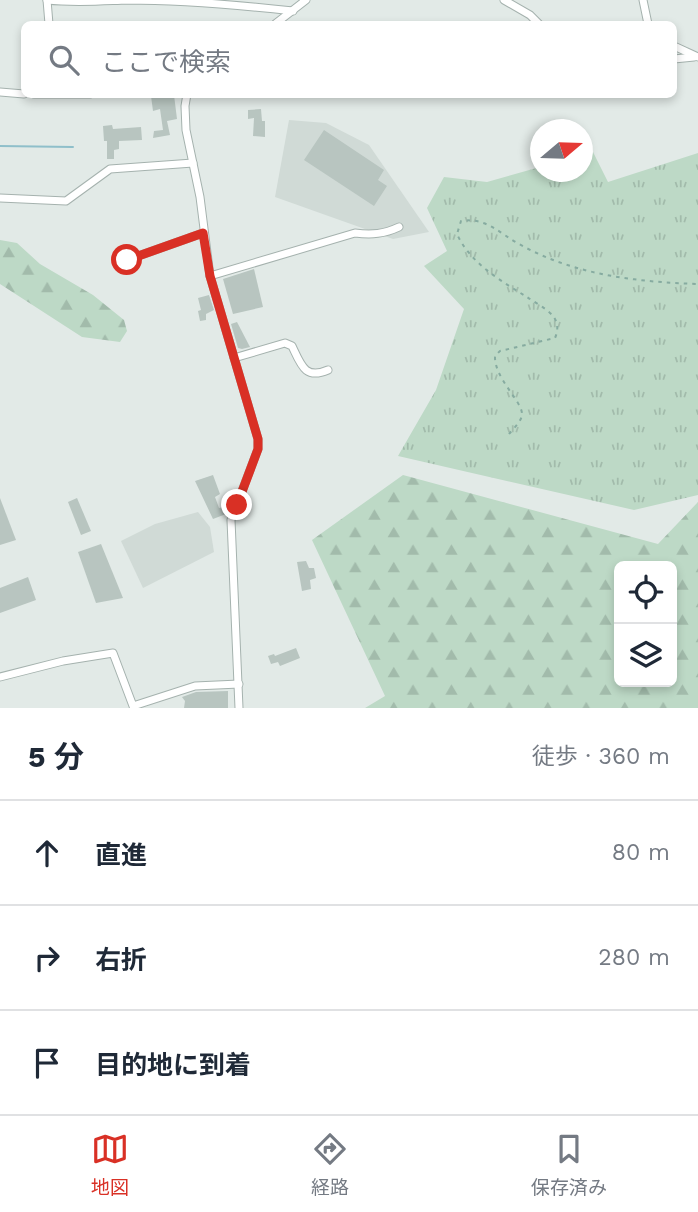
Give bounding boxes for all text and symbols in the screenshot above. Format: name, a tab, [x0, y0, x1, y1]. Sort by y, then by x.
search box	[21, 21, 677, 98]
icon: search	[45, 41, 83, 79]
text: ここで検索	[101, 47, 231, 77]
north arrow	[530, 119, 593, 182]
route start	[111, 244, 142, 275]
route end	[221, 489, 252, 520]
map controls	[614, 561, 677, 687]
button: locate	[614, 561, 677, 624]
button: layers	[614, 624, 677, 687]
text: 5 分	[28, 739, 84, 774]
text: 徒歩 · 360 m	[532, 743, 670, 770]
icon: ahead	[28, 834, 66, 872]
text: 80 m	[612, 839, 670, 866]
text: 直進	[95, 840, 147, 870]
icon: right	[28, 939, 66, 977]
text: 280 m	[598, 944, 670, 971]
text: 右折	[95, 945, 147, 975]
icon: arrive	[28, 1044, 66, 1082]
text: 目的地に到着	[95, 1050, 251, 1080]
tab: 地図	[91, 1130, 129, 1199]
tab: 経路	[311, 1130, 349, 1199]
tab: 保存済み	[531, 1130, 607, 1199]

